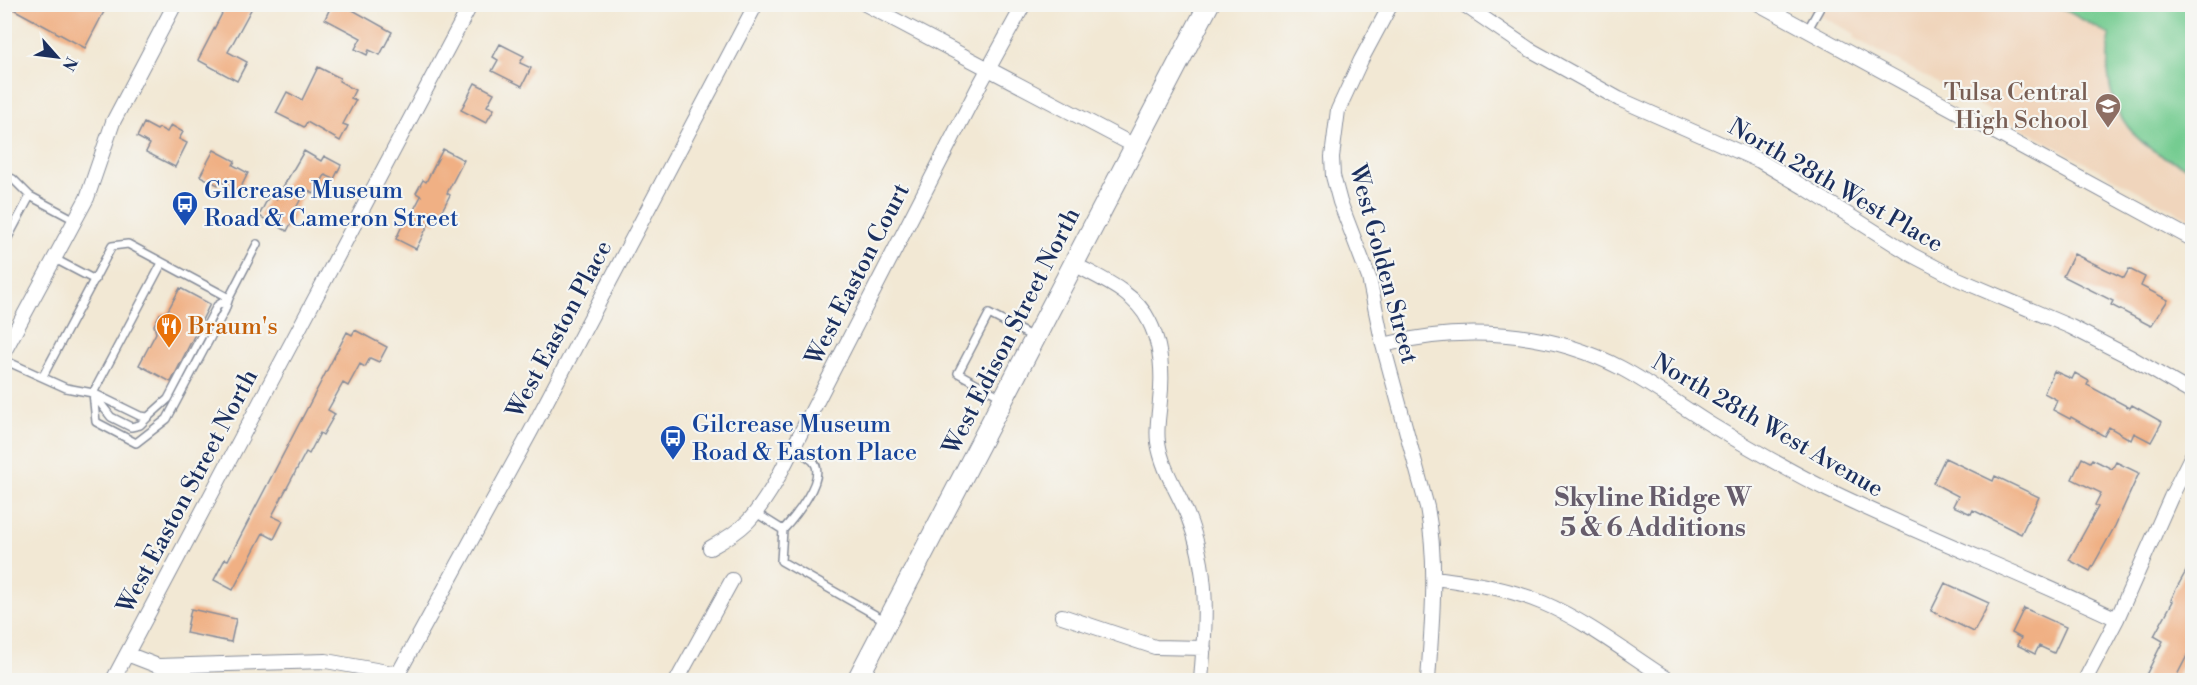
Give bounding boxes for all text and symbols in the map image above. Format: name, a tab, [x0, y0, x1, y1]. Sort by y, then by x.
north arrow	[27, 27, 87, 87]
text: N	[57, 53, 81, 74]
place label: Tulsa Central High School	[1944, 78, 2088, 136]
school or university icon: Tulsa Central High School	[2093, 91, 2123, 129]
street label: North 28th West Place	[1723, 112, 1948, 260]
street label: West Golden Street	[1342, 160, 1424, 368]
place label: Gilcrease Museum Road & Cameron Street	[204, 176, 459, 234]
street label: West Easton Court	[799, 178, 917, 371]
bus stop icon: Gilcrease Museum Road & Cameron Street	[170, 189, 200, 227]
street label: West Edison Street North	[936, 203, 1087, 461]
street label: West Easton Place	[500, 236, 619, 424]
restaurant icon: Braum's	[154, 311, 184, 349]
place label: Braum's	[187, 312, 278, 342]
street label: North 28th West Avenue	[1646, 347, 1889, 504]
street label: West Easton Street North	[110, 364, 265, 620]
place label: Gilcrease Museum Road & Easton Place	[692, 410, 917, 468]
bus stop icon: Gilcrease Museum Road & Easton Place	[658, 423, 688, 461]
district label: Skyline Ridge W 5 & 6 Additions	[1555, 482, 1753, 544]

